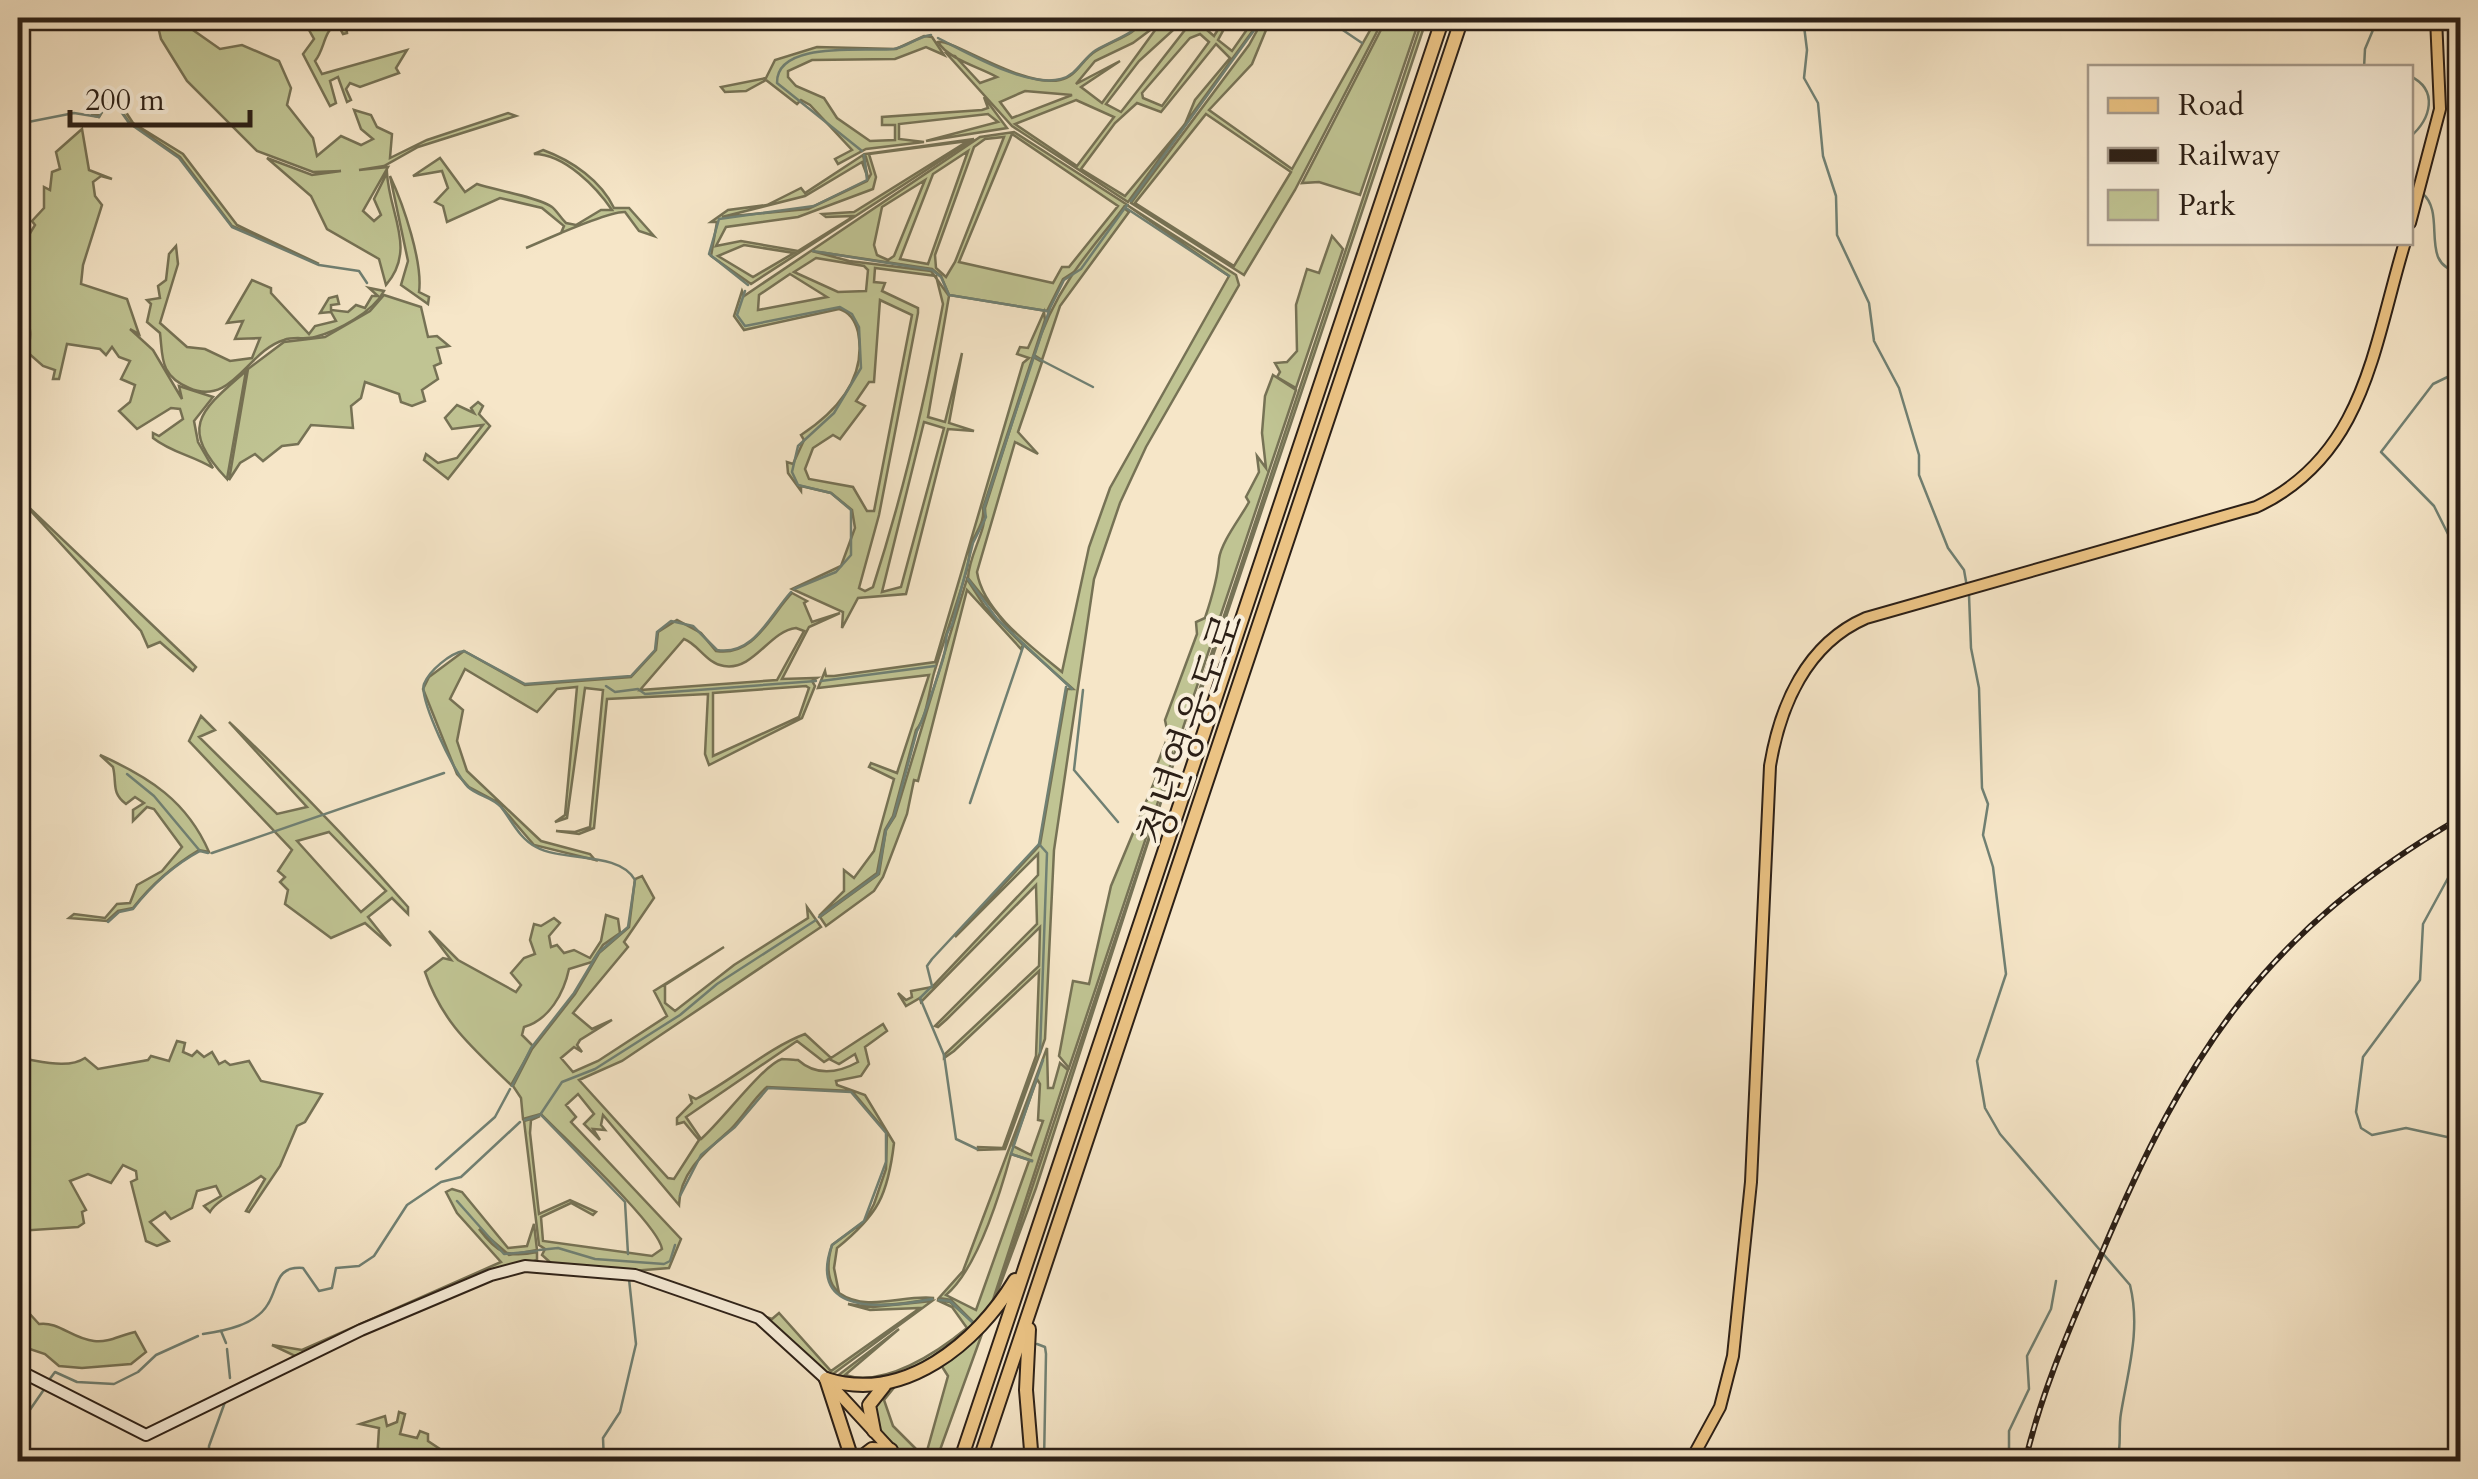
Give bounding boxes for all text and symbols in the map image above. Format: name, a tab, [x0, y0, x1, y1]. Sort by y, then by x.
scale bar	[70, 65, 250, 127]
legend	[2088, 65, 2413, 245]
text: 200 m	[85, 80, 165, 121]
text: Road	[2178, 85, 2244, 126]
text: Railway	[2178, 135, 2281, 176]
text: Park	[2178, 185, 2236, 226]
street label: 청년영웅도로	[1125, 605, 1258, 854]

